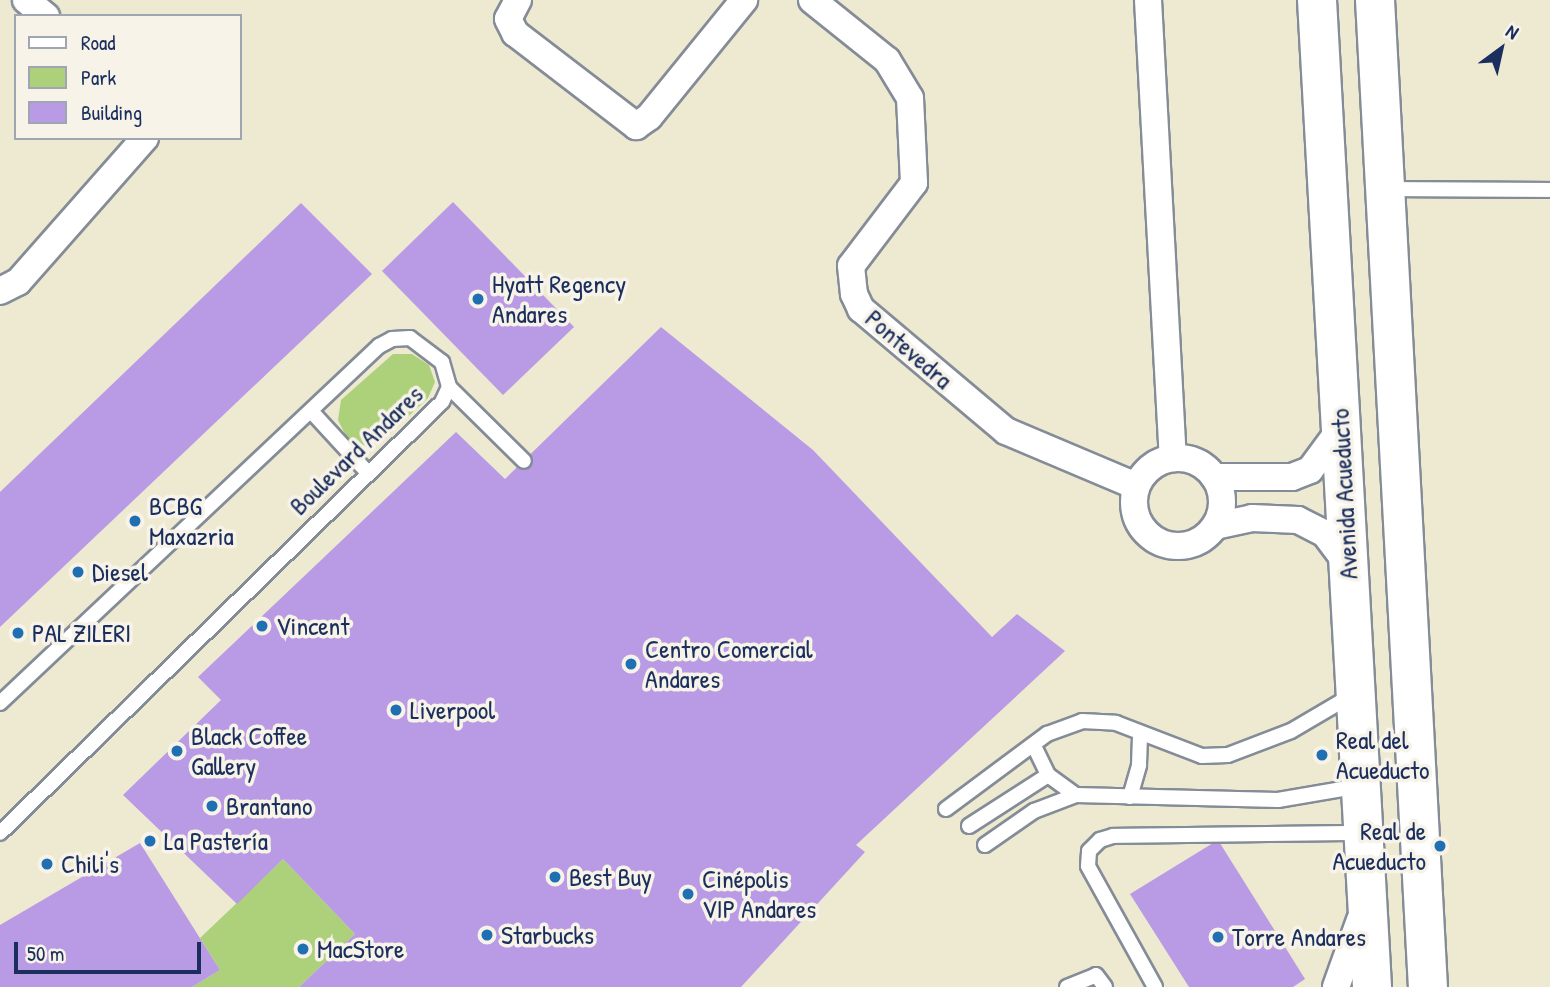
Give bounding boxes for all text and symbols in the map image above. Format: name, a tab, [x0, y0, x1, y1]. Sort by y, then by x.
legend	[14, 14, 242, 140]
north arrow	[1466, 14, 1536, 84]
text: N	[1501, 18, 1524, 45]
text: Road	[81, 28, 115, 57]
text: Park	[81, 63, 116, 92]
text: Building	[81, 98, 142, 127]
place label: Hyatt Regency Andares	[492, 268, 626, 330]
marker: Hyatt Regency Andares	[470, 291, 486, 307]
street label: Pontevedra	[859, 303, 959, 395]
street label: Boulevard Andares	[283, 379, 429, 521]
street label: Avenida Acueducto	[1324, 408, 1364, 580]
place label: BCBG Maxazria	[149, 490, 234, 552]
marker: BCBG Maxazria	[127, 513, 143, 529]
place label: Diesel	[92, 556, 148, 588]
marker: Diesel	[70, 564, 86, 580]
place label: Vincent	[276, 610, 349, 642]
place label: PAL ZILERI	[32, 617, 131, 649]
marker: Vincent	[254, 618, 270, 634]
marker: PAL ZILERI	[10, 625, 26, 641]
place label: Centro Comercial Andares	[645, 633, 813, 694]
marker: Centro Comercial Andares	[623, 656, 639, 672]
place label: Liverpool	[410, 694, 495, 726]
marker: Liverpool	[388, 702, 404, 718]
place label: Black Coffee Gallery	[191, 720, 307, 782]
place label: Real del Acueducto	[1336, 724, 1430, 786]
marker: Black Coffee Gallery	[169, 743, 185, 759]
marker: Real del Acueducto	[1314, 747, 1330, 763]
place label: Brantano	[226, 790, 313, 822]
marker: Brantano	[204, 798, 220, 814]
place label: Real de Acueducto	[1332, 815, 1426, 876]
place label: La Pastería	[164, 825, 268, 857]
marker: La Pastería	[142, 833, 158, 849]
marker: Real de Acueducto	[1432, 838, 1448, 854]
place label: Chili's	[61, 848, 119, 880]
marker: Chili's	[39, 856, 55, 872]
place label: Best Buy	[569, 861, 652, 893]
place label: Cinépolis VIP Andares	[702, 863, 816, 924]
marker: Best Buy	[547, 869, 563, 885]
marker: Cinépolis VIP Andares	[680, 886, 696, 902]
place label: Starbucks	[501, 919, 594, 951]
place label: Torre Andares	[1232, 921, 1366, 953]
marker: Starbucks	[479, 927, 495, 943]
scale bar	[18, 928, 205, 972]
marker: Torre Andares	[1210, 929, 1226, 945]
place label: MacStore	[317, 933, 404, 965]
text: 50 m	[27, 939, 64, 968]
marker: MacStore	[295, 941, 311, 957]

